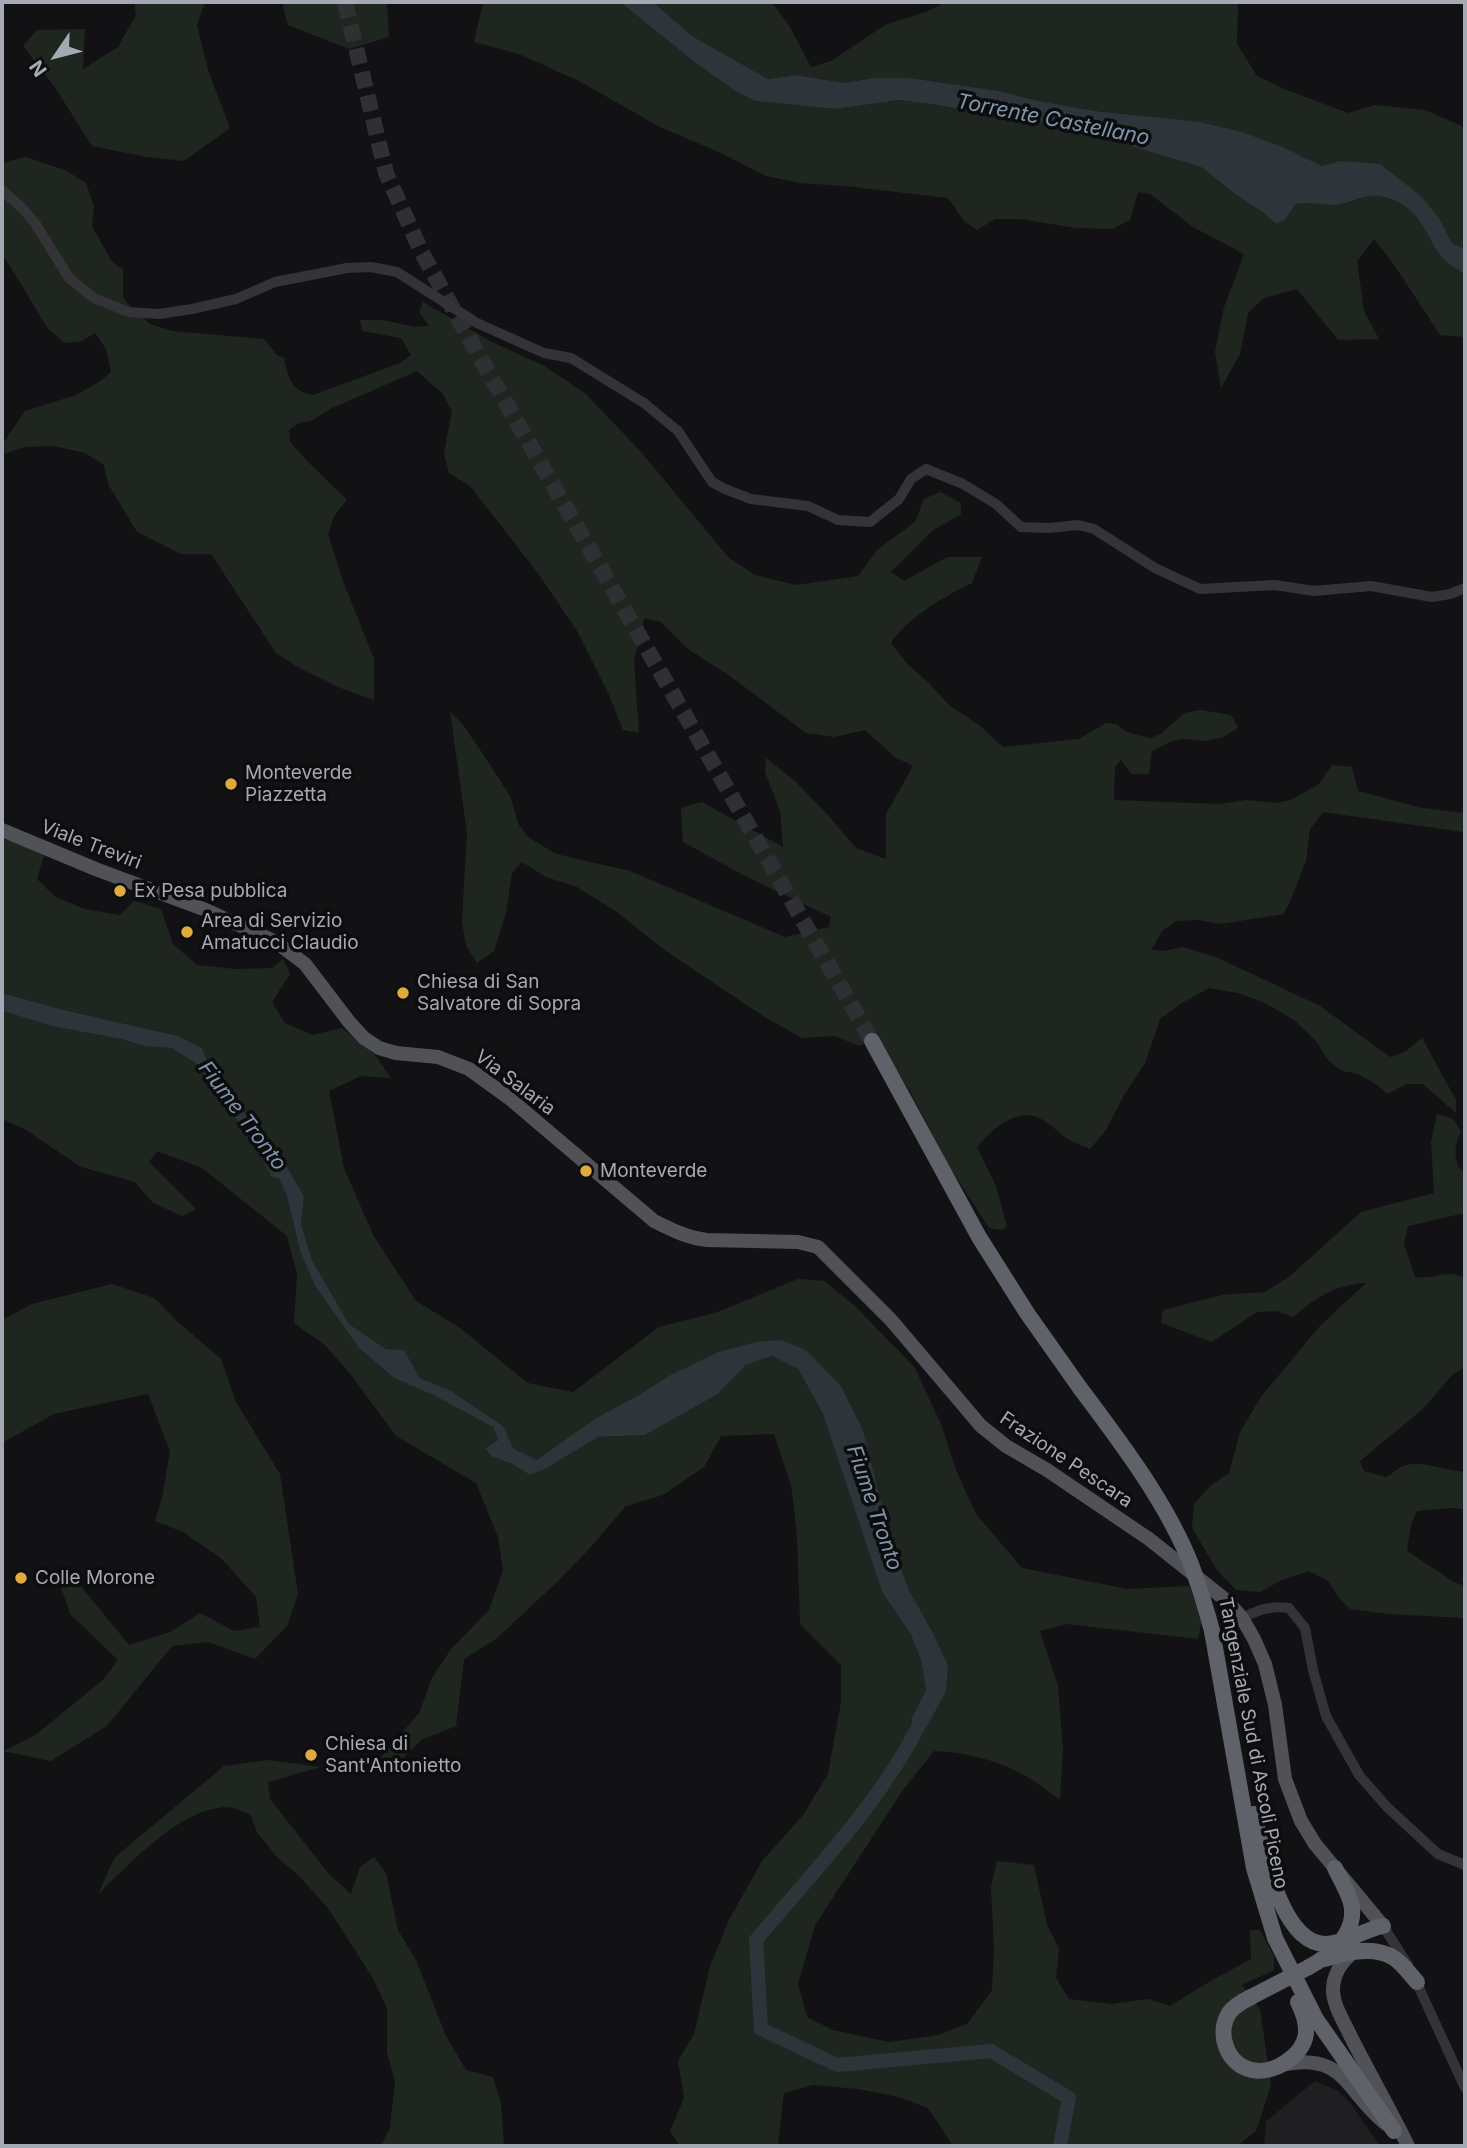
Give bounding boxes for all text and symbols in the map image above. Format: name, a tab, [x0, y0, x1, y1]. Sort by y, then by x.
north arrow	[21, 21, 91, 91]
text: N	[25, 56, 52, 81]
water label: Torrente Castellano	[955, 89, 1151, 151]
place label: Monteverde Piazzetta	[245, 762, 352, 806]
marker: Monteverde Piazzetta	[223, 776, 239, 792]
street label: Viale Treviri	[38, 815, 144, 875]
place label: Ex Pesa pubblica	[134, 880, 287, 902]
marker: Ex Pesa pubblica	[112, 883, 128, 899]
place label: Area di Servizio Amatucci Claudio	[201, 910, 359, 954]
marker: Area di Servizio Amatucci Claudio	[179, 924, 195, 940]
place label: Chiesa di San Salvatore di Sopra	[417, 971, 581, 1015]
marker: Chiesa di San Salvatore di Sopra	[395, 985, 411, 1001]
street label: Via Salaria	[470, 1045, 560, 1121]
water label: Fiume Tronto	[193, 1056, 291, 1176]
place label: Monteverde	[600, 1160, 707, 1182]
marker: Monteverde	[578, 1163, 594, 1179]
street label: Frazione Pescara	[995, 1407, 1137, 1513]
water label: Fiume Tronto	[841, 1442, 907, 1574]
place label: Colle Morone	[35, 1567, 155, 1589]
marker: Colle Morone	[13, 1570, 29, 1586]
street label: Tangenziale Sud di Ascoli Piceno	[1214, 1595, 1292, 1891]
place label: Chiesa di Sant'Antonietto	[325, 1733, 461, 1777]
marker: Chiesa di Sant'Antonietto	[303, 1747, 319, 1763]

